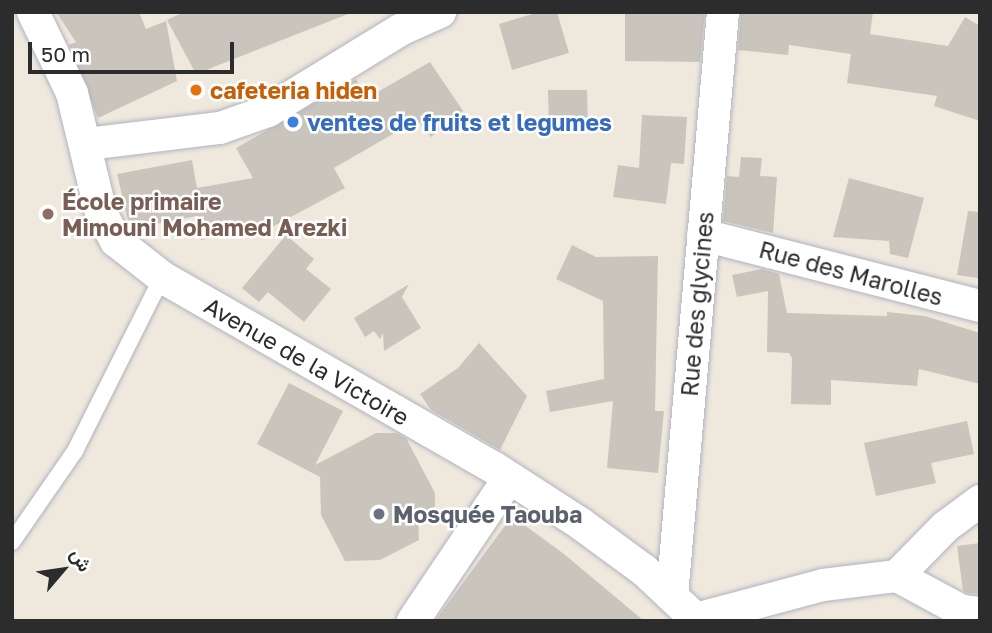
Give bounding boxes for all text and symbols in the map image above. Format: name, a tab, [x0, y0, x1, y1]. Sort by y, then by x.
scale bar	[32, 28, 238, 72]
text: 50 m	[41, 41, 90, 67]
place label: cafeteria hiden	[210, 76, 377, 104]
marker: cafeteria hiden	[188, 82, 204, 98]
place label: ventes de fruits et legumes	[307, 108, 612, 136]
marker: ventes de fruits et legumes	[285, 114, 301, 130]
place label: École primaire Mimouni Mohamed Arezki	[62, 187, 347, 241]
marker: École primaire Mimouni Mohamed Arezki	[40, 206, 56, 222]
street label: Rue des glycines	[675, 210, 719, 398]
street label: Rue des Marolles	[756, 235, 946, 311]
street label: Avenue de la Victoire	[200, 291, 414, 431]
place label: Mosquée Taouba	[393, 500, 582, 528]
marker: Mosquée Taouba	[371, 506, 387, 522]
north arrow	[28, 535, 98, 605]
text: ش	[66, 544, 97, 575]

